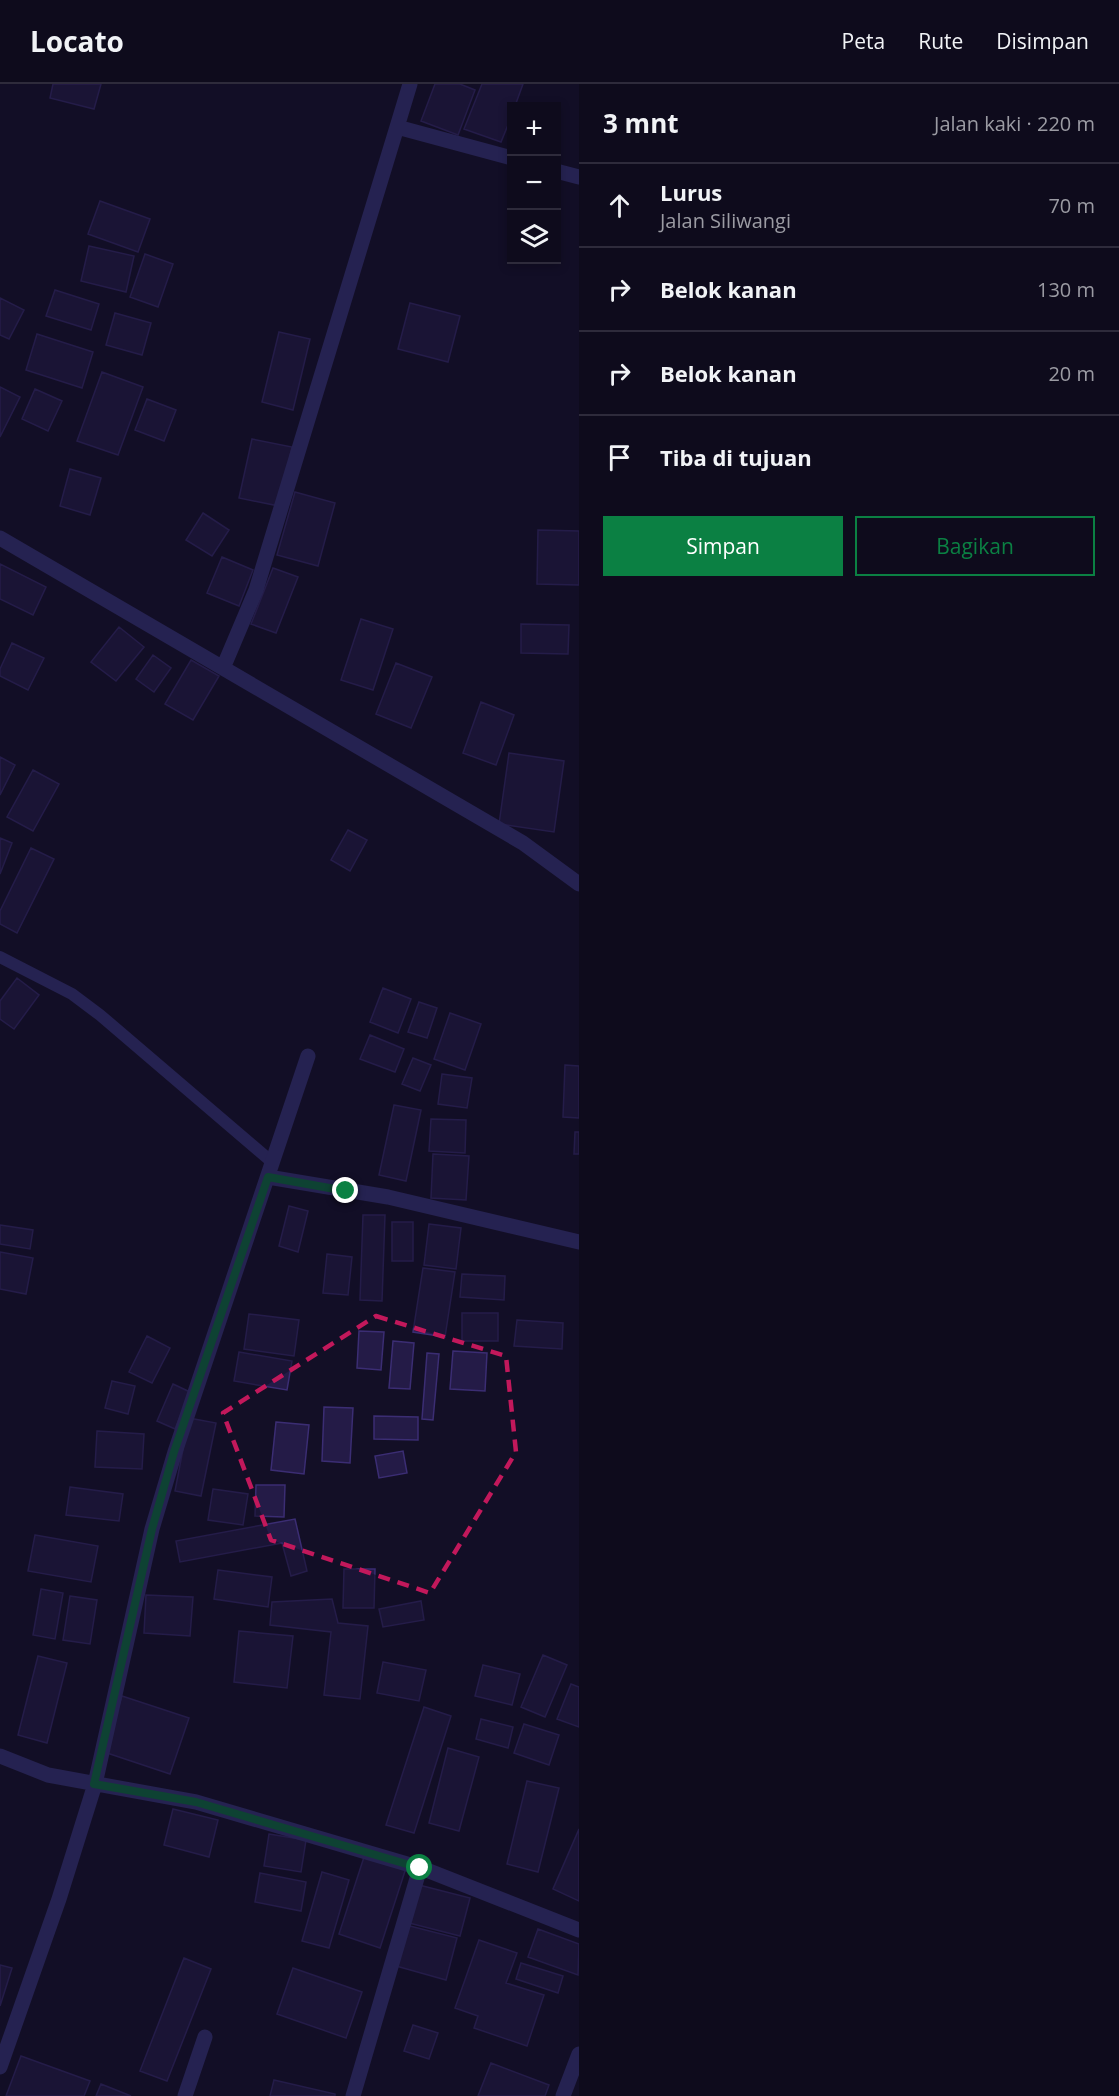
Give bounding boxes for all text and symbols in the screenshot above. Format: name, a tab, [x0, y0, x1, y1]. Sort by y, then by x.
text: Locato	[30, 22, 124, 60]
text: Peta	[842, 27, 885, 55]
text: Rute	[918, 27, 963, 55]
text: Disimpan	[996, 27, 1089, 55]
map controls	[507, 102, 561, 264]
button: +	[507, 102, 561, 156]
text: 3 mnt	[603, 105, 679, 141]
text: Jalan kaki · 220 m	[934, 110, 1095, 137]
button: −	[507, 156, 561, 210]
text: Lurus	[660, 177, 722, 207]
icon: ahead	[603, 189, 636, 222]
text: 70 m	[1048, 192, 1095, 219]
text: Jalan Siliwangi	[660, 207, 791, 234]
button: layers	[507, 210, 561, 264]
icon: right	[603, 273, 636, 306]
text: Belok kanan	[660, 274, 797, 304]
text: 130 m	[1037, 276, 1095, 303]
icon: right	[603, 357, 636, 390]
text: Belok kanan	[660, 358, 797, 388]
text: 20 m	[1048, 360, 1095, 387]
icon: arrive	[603, 441, 636, 474]
text: Tiba di tujuan	[660, 442, 812, 472]
button: Simpan	[603, 516, 843, 576]
button: Bagikan	[855, 516, 1095, 576]
route end	[332, 1177, 358, 1203]
route start	[406, 1854, 432, 1880]

